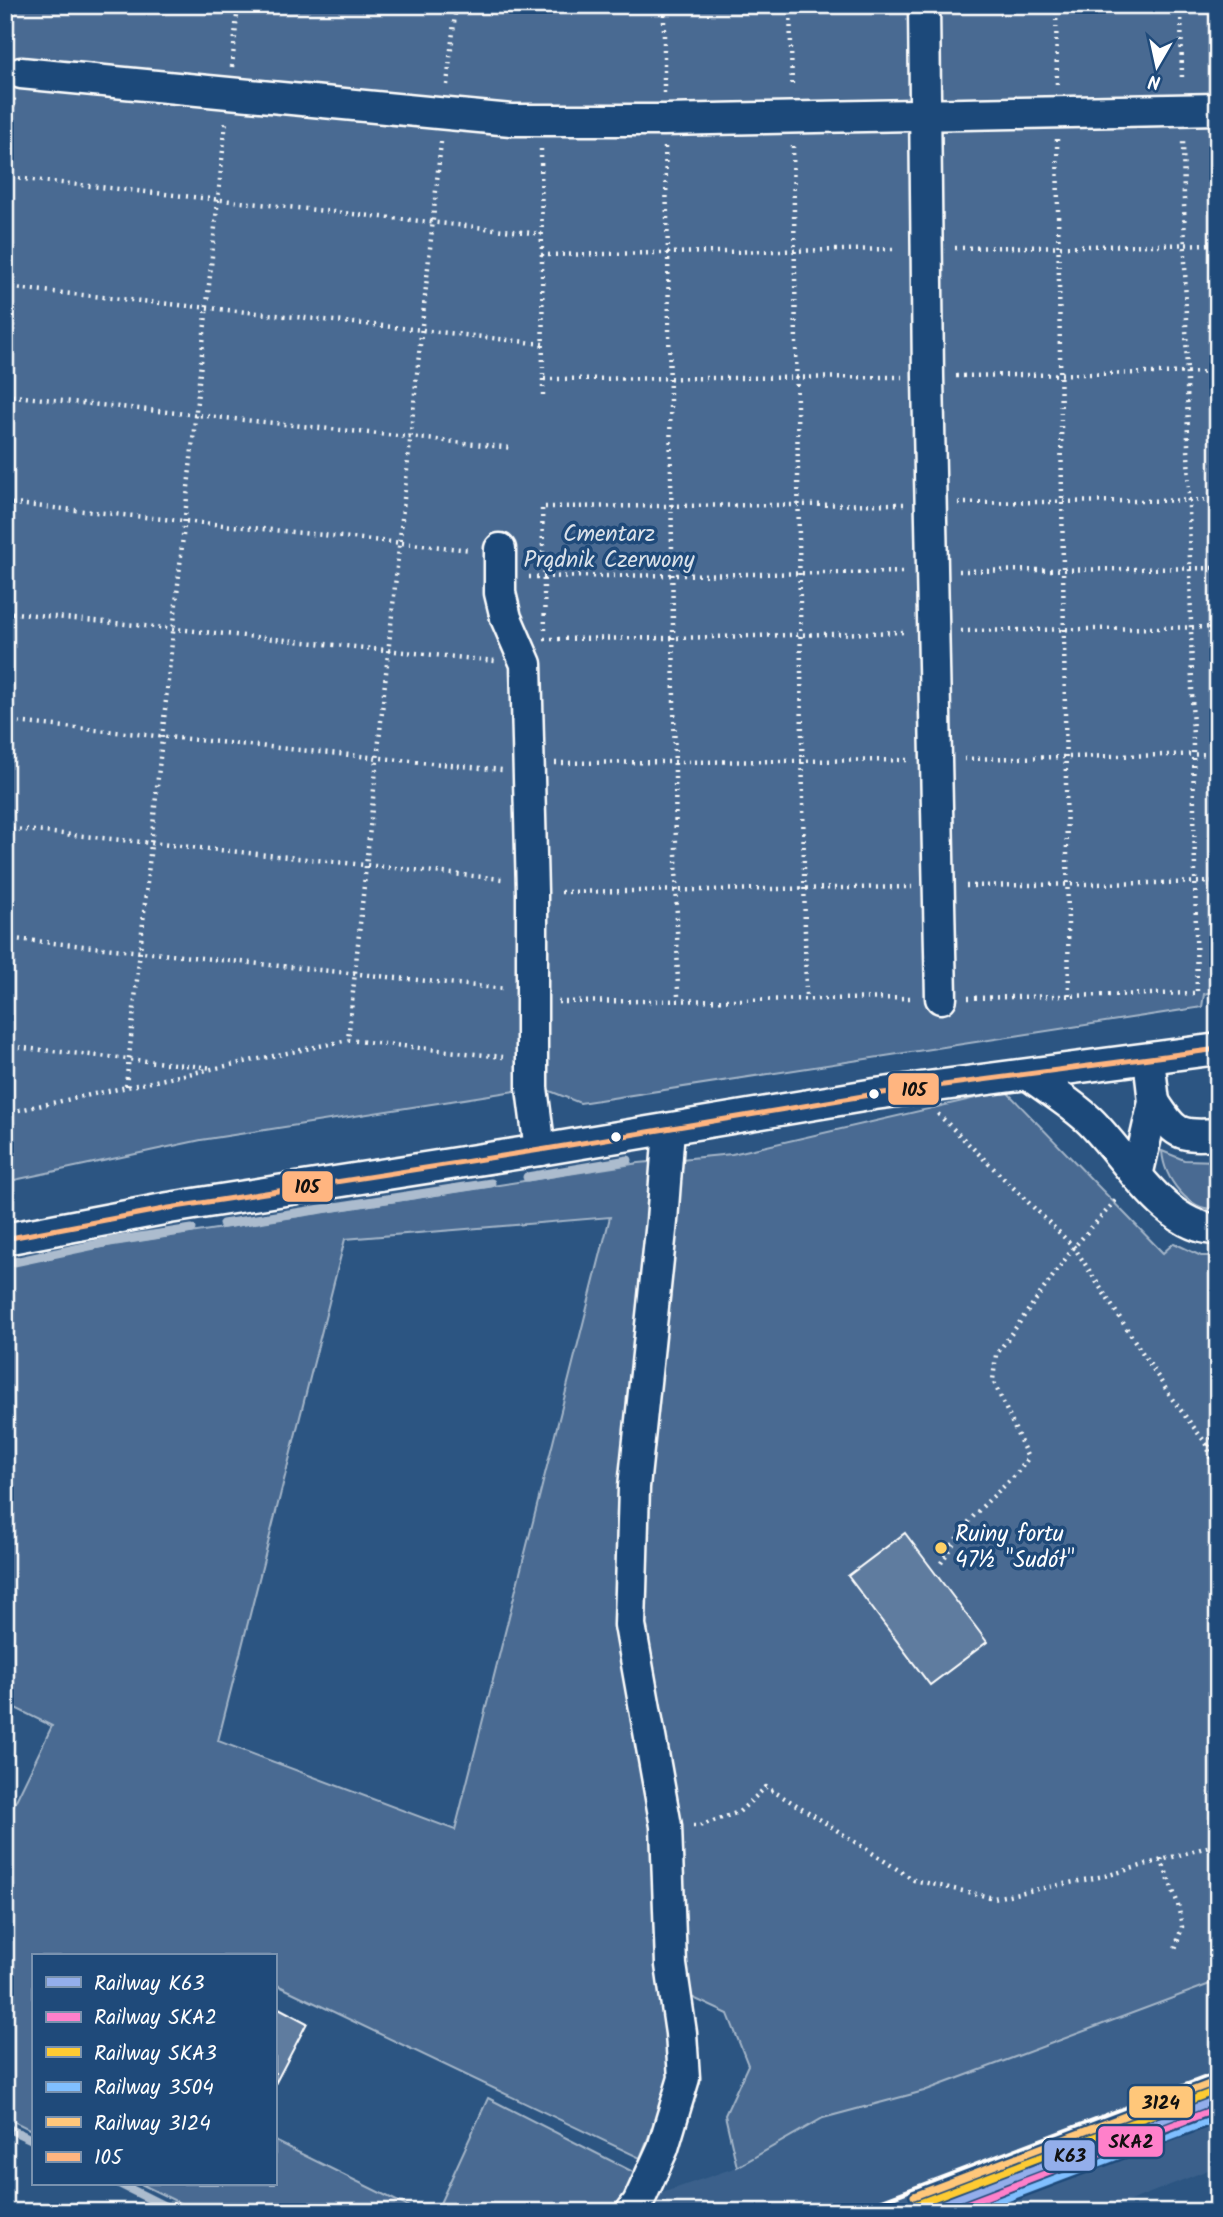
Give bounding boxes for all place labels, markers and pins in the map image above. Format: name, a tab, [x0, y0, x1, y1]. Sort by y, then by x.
unlabelled marker	[867, 1087, 881, 1101]
unlabelled marker	[609, 1130, 623, 1144]
place label: Ruiny fortu 47½ "Sudół"	[955, 1517, 1075, 1579]
marker: Ruiny fortu 47½ "Sudół"	[933, 1540, 949, 1556]

